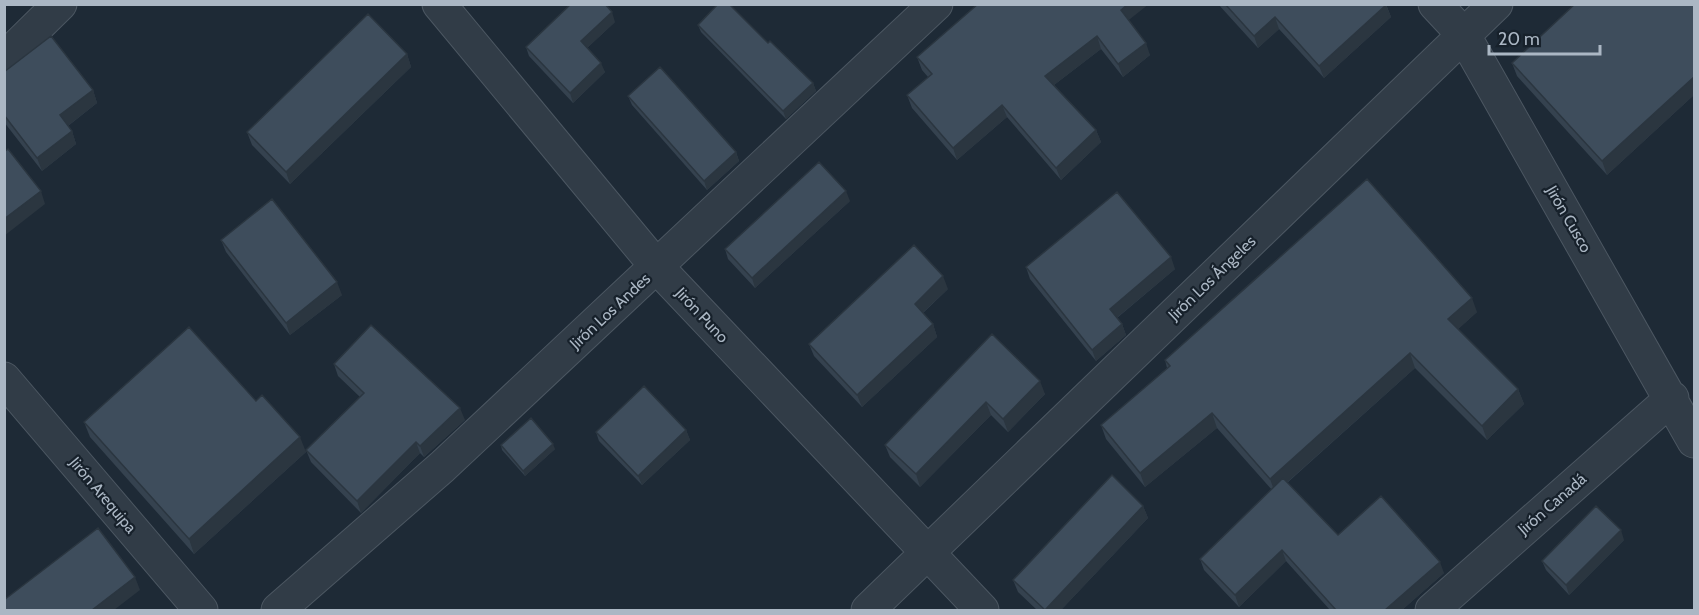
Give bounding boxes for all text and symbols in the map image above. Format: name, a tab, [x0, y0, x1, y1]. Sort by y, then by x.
scale bar	[1489, 18, 1600, 56]
text: 20 m	[1498, 28, 1540, 50]
street label: Jirón Cusco	[1542, 181, 1596, 256]
street label: Jirón Los Ángeles	[1164, 231, 1260, 325]
street label: Jirón Los Andes	[565, 269, 654, 354]
street label: Jirón Puno	[671, 283, 733, 347]
street label: Jirón Arequipa	[65, 452, 141, 537]
street label: Jirón Canadá	[1513, 469, 1590, 539]

